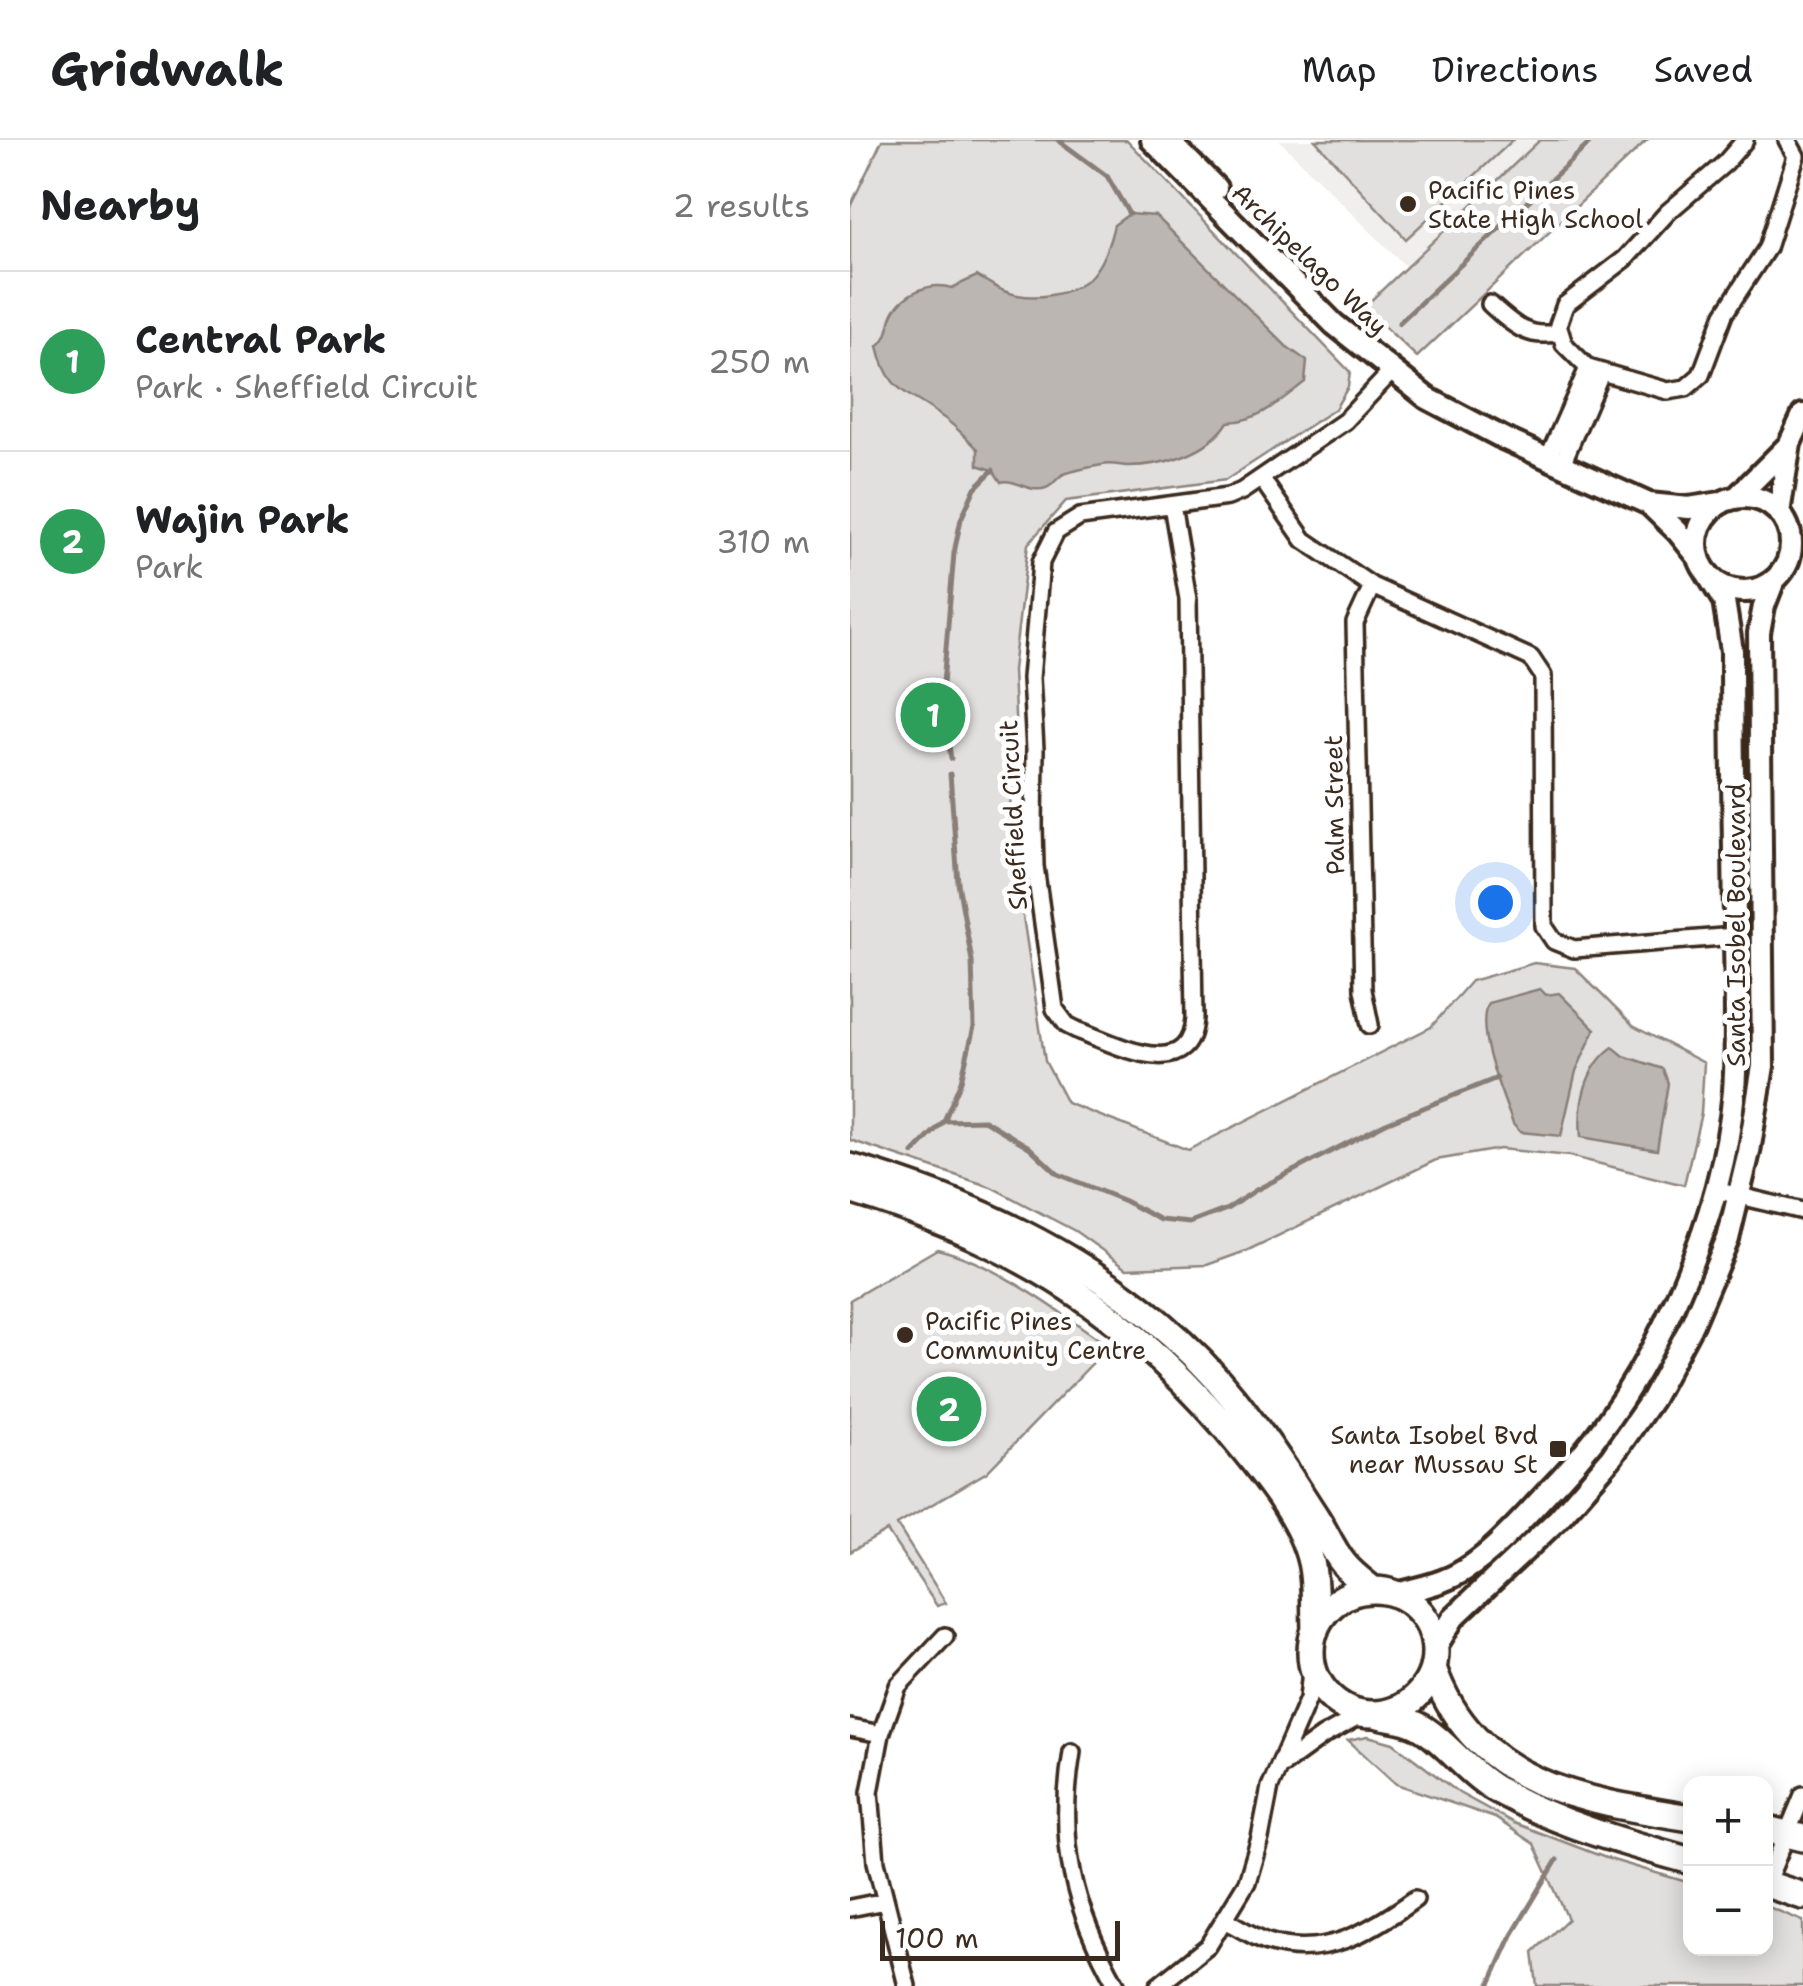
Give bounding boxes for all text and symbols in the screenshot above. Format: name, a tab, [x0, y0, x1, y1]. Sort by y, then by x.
text: Gridwalk	[50, 37, 285, 101]
text: Map	[1302, 46, 1377, 93]
text: Directions	[1432, 46, 1599, 93]
text: Saved	[1654, 46, 1753, 93]
place label: Pacific Pines State High School	[1428, 173, 1643, 236]
street label: Archipelago Way	[1225, 176, 1395, 342]
text: Nearby	[40, 177, 200, 233]
text: 2 results	[673, 184, 810, 227]
marker: Pacific Pines State High School	[1397, 193, 1419, 215]
text: Central Park	[135, 314, 387, 365]
text: 1	[65, 340, 80, 383]
text: 250 m	[708, 340, 810, 383]
text: Park · Sheffield Circuit	[135, 365, 478, 408]
text: Wajin Park	[135, 494, 350, 545]
text: 2	[61, 520, 84, 563]
text: 310 m	[716, 520, 810, 563]
text: Park	[135, 545, 204, 588]
pin: 1	[901, 678, 966, 752]
street label: Sheffield Circuit	[991, 719, 1035, 911]
street label: Palm Street	[1316, 735, 1352, 875]
street label: Santa Isobel Boulevard	[1719, 783, 1753, 1067]
your location	[1470, 877, 1521, 928]
place label: Pacific Pines Community Centre	[925, 1304, 1146, 1367]
marker: Pacific Pines Community Centre	[894, 1324, 916, 1346]
pin: 2	[916, 1372, 982, 1446]
place label: Santa Isobel Bvd near Mussau St	[1330, 1418, 1538, 1481]
marker: Santa Isobel Bvd near Mussau St	[1547, 1438, 1569, 1460]
map controls	[1683, 1776, 1773, 1956]
button: +	[1683, 1776, 1773, 1866]
button: −	[1683, 1866, 1773, 1956]
scale bar	[880, 1916, 1120, 1960]
text: 100 m	[895, 1919, 979, 1957]

